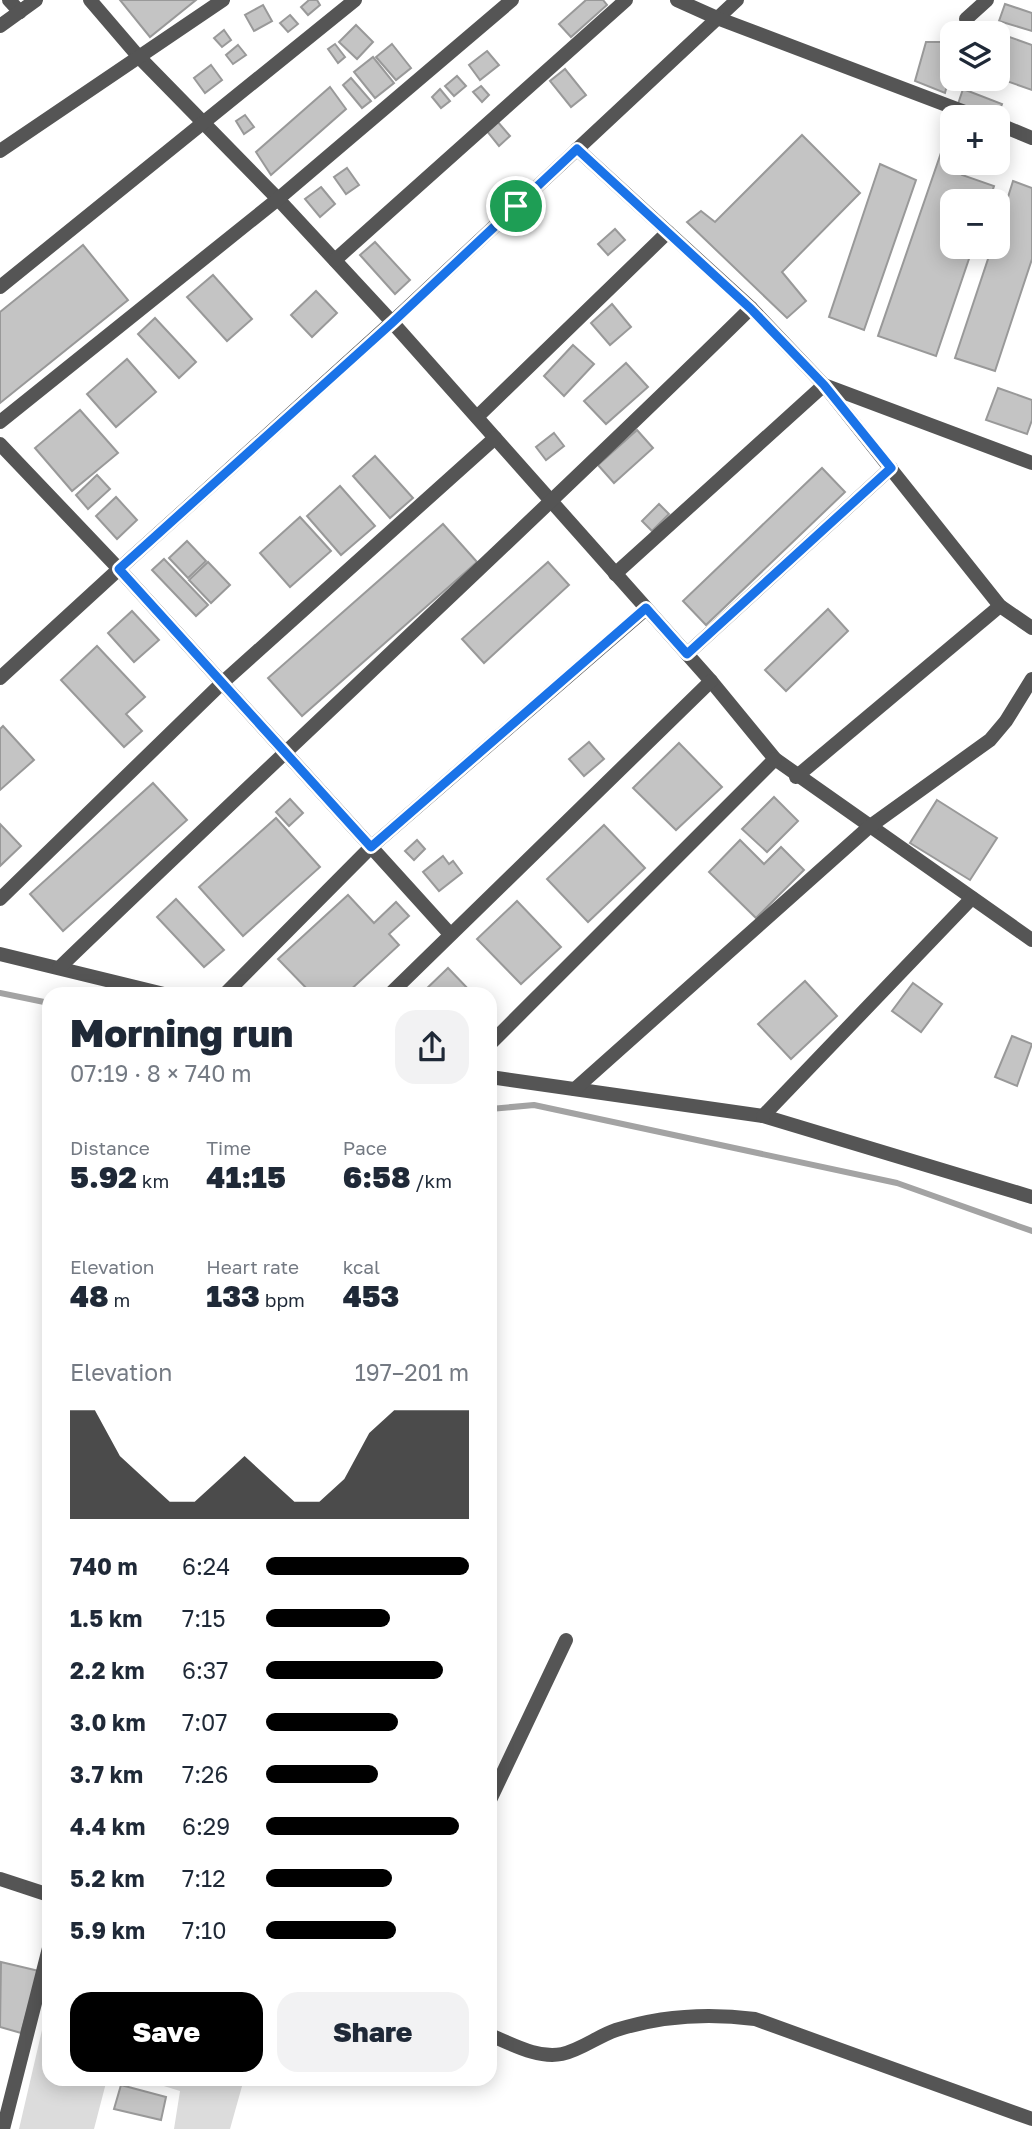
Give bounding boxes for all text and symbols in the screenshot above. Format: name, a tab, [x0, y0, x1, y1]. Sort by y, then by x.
map controls	[940, 21, 1010, 259]
button: layers	[940, 21, 1010, 91]
button: +	[940, 105, 1010, 175]
pin	[486, 176, 546, 236]
icon: arrive	[497, 187, 535, 225]
button: −	[940, 189, 1010, 259]
text: Morning run	[70, 1010, 293, 1055]
button: share	[395, 1010, 469, 1084]
text: 07:19 · 8 × 740 m	[70, 1059, 252, 1087]
text: Distance	[70, 1136, 150, 1159]
text: Time	[206, 1136, 251, 1159]
text: Pace	[343, 1136, 387, 1159]
text: 5.92	[70, 1159, 137, 1195]
text: 41:15	[206, 1159, 286, 1195]
text: 6:58	[343, 1159, 411, 1195]
text: km	[137, 1169, 169, 1192]
text: /km	[411, 1169, 452, 1192]
text: Elevation	[70, 1255, 155, 1278]
text: Heart rate	[206, 1255, 299, 1278]
text: kcal	[343, 1255, 380, 1278]
text: 48	[70, 1278, 109, 1314]
text: 133	[206, 1278, 260, 1314]
text: 453	[343, 1278, 400, 1314]
text: m	[109, 1288, 130, 1311]
text: bpm	[260, 1288, 305, 1311]
text: Elevation	[70, 1358, 172, 1386]
text: 197–201 m	[355, 1358, 469, 1386]
text: 740 m	[70, 1552, 138, 1580]
text: 6:24	[182, 1552, 230, 1580]
text: 1.5 km	[70, 1604, 142, 1632]
text: 7:15	[182, 1604, 226, 1632]
text: 2.2 km	[70, 1656, 145, 1684]
text: 6:37	[182, 1656, 228, 1684]
text: 3.0 km	[70, 1708, 146, 1736]
text: 7:07	[182, 1708, 228, 1736]
text: 3.7 km	[70, 1760, 143, 1788]
text: 7:26	[182, 1760, 228, 1788]
text: 4.4 km	[70, 1812, 145, 1840]
text: 6:29	[182, 1812, 230, 1840]
text: 5.2 km	[70, 1864, 145, 1892]
text: 7:12	[182, 1864, 226, 1892]
text: 5.9 km	[70, 1916, 145, 1944]
text: 7:10	[182, 1916, 227, 1944]
button: Save	[70, 1992, 263, 2072]
button: Share	[277, 1992, 469, 2072]

